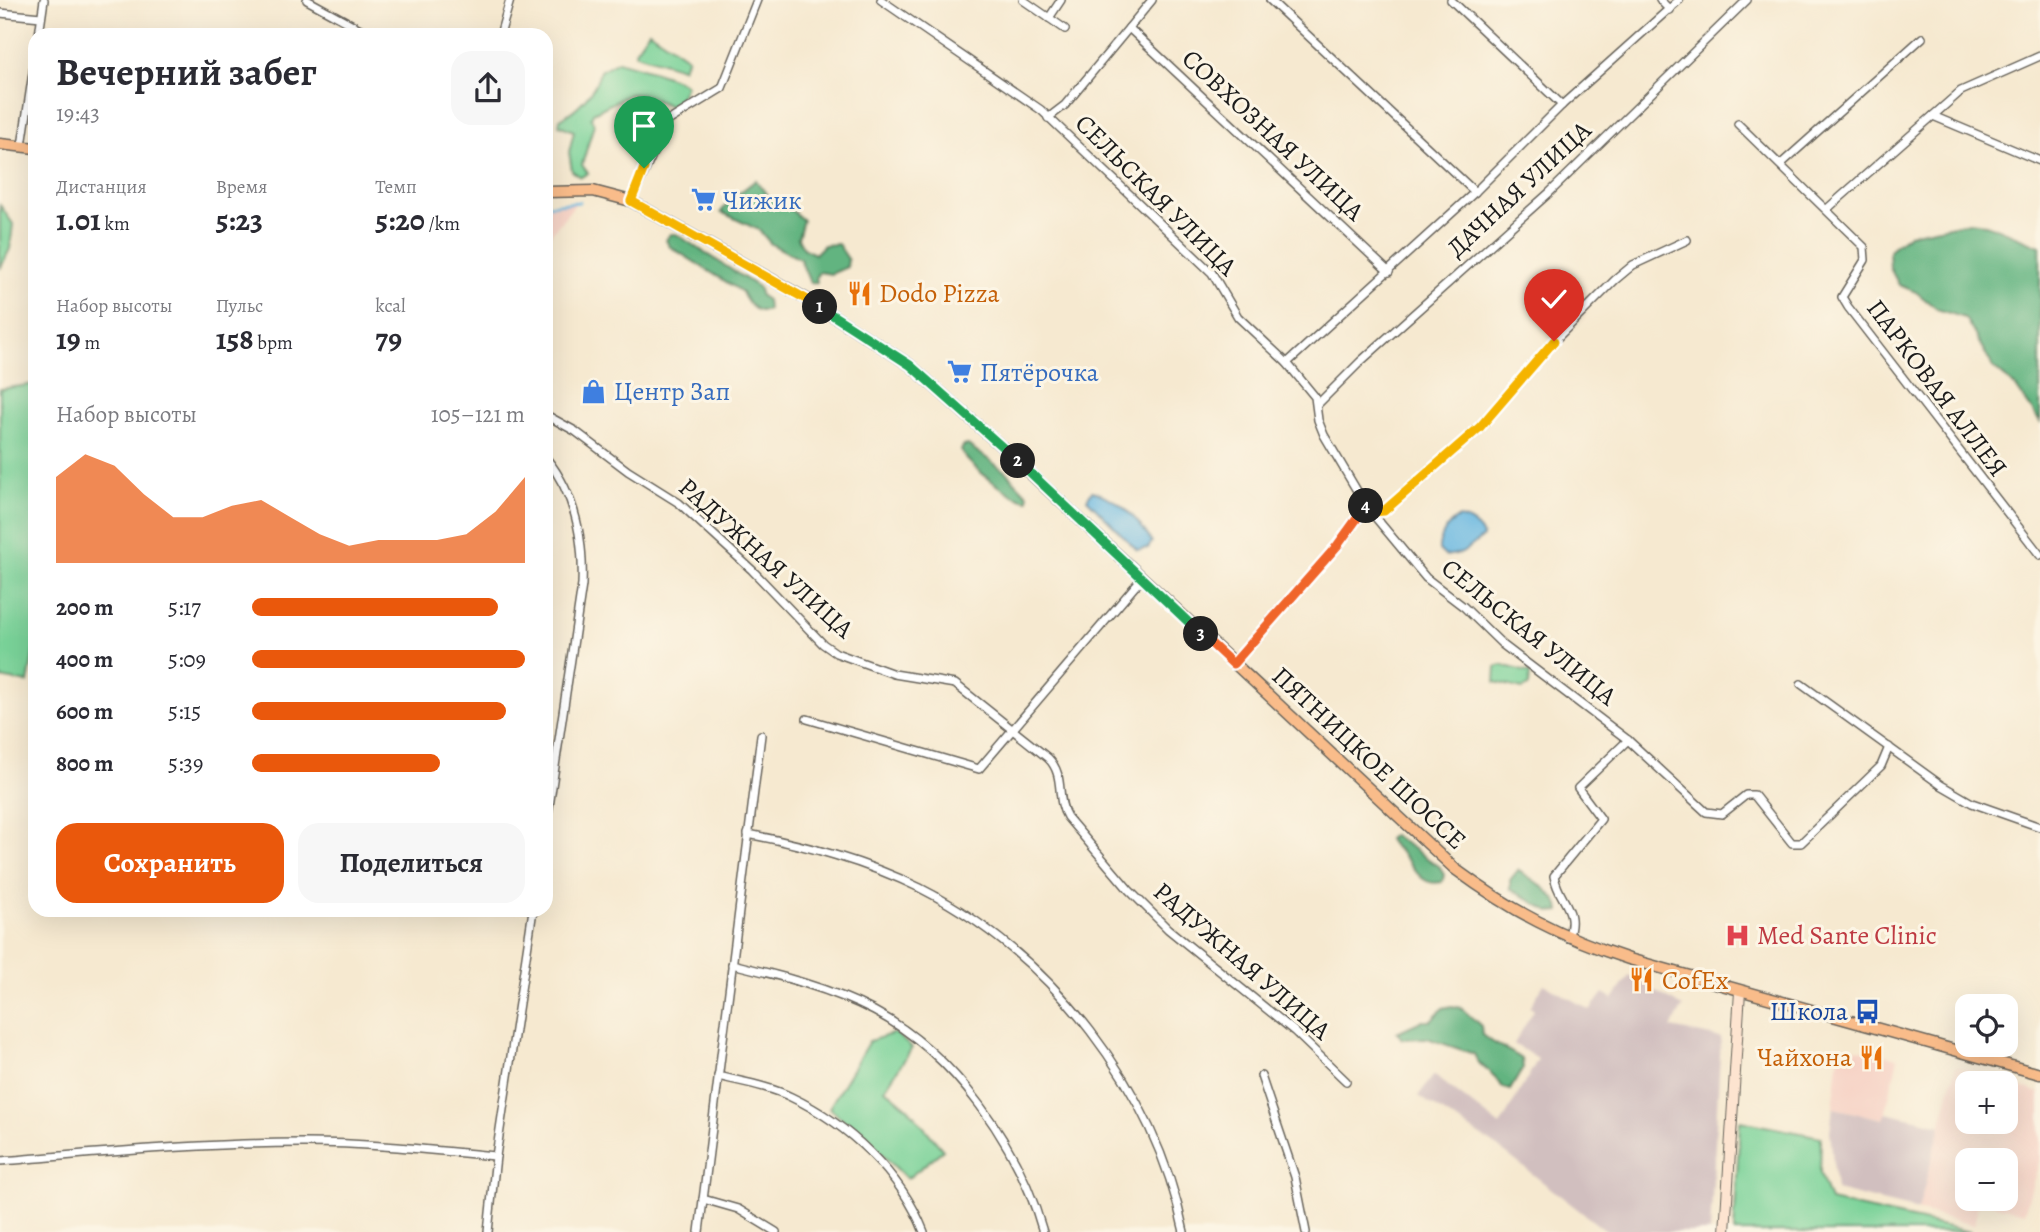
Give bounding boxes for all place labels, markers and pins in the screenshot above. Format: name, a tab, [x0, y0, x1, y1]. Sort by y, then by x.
pin	[614, 96, 674, 168]
place label: Чижик	[723, 183, 802, 218]
supermarket icon: Чижик	[689, 186, 717, 214]
pin	[1524, 269, 1584, 341]
place label: Dodo Pizza	[879, 276, 1000, 311]
restaurant icon: Dodo Pizza	[845, 279, 873, 307]
pin: 1	[802, 290, 838, 324]
place label: Пятёрочка	[980, 355, 1099, 390]
supermarket icon: Пятёрочка	[946, 358, 974, 386]
place label: Центр Зап	[614, 374, 730, 409]
shop icon: Центр Зап	[580, 377, 608, 405]
pin: 2	[1000, 444, 1036, 478]
pin: 4	[1348, 489, 1384, 524]
pin: 3	[1184, 616, 1218, 652]
place label: Med Sante Clinic	[1757, 918, 1937, 953]
hospital icon: Med Sante Clinic	[1723, 921, 1751, 949]
place label: CofEx	[1662, 963, 1729, 998]
restaurant icon: CofEx	[1628, 966, 1656, 994]
place label: Школа	[1770, 994, 1848, 1029]
bus stop icon: Школа	[1854, 997, 1882, 1025]
place label: Чайхона	[1757, 1040, 1852, 1075]
restaurant icon: Чайхона	[1858, 1043, 1886, 1071]

